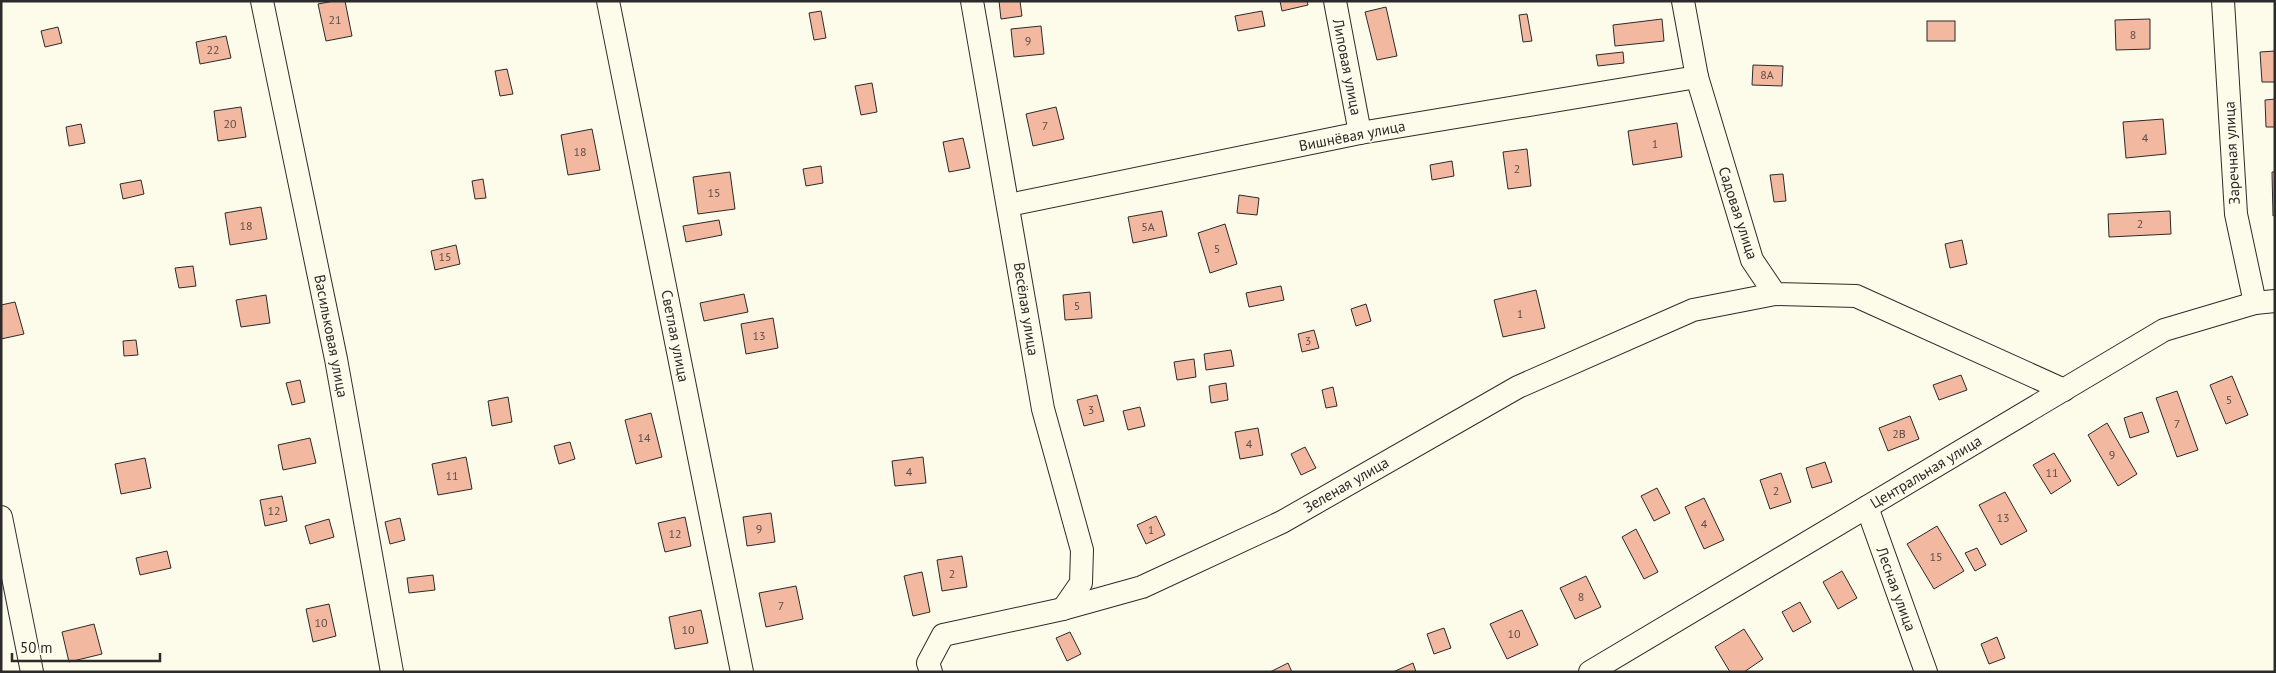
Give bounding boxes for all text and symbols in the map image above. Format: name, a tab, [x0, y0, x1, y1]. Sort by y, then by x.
house number: 21	[328, 12, 342, 27]
street label: Липовая улица	[1329, 16, 1366, 117]
house number: 8	[2130, 27, 2136, 42]
house number: 9	[1025, 33, 1031, 48]
house number: 22	[206, 42, 220, 57]
house number: 8А	[1760, 67, 1774, 82]
street label: Заречная улица	[2219, 101, 2244, 205]
house number: 20	[223, 116, 237, 131]
street label: Вишнёвая улица	[1297, 116, 1407, 155]
house number: 7	[1042, 118, 1048, 133]
house number: 4	[2142, 130, 2149, 145]
house number: 1	[1652, 136, 1658, 151]
house number: 18	[573, 144, 587, 159]
house number: 2	[1514, 161, 1520, 176]
street label: Садовая улица	[1715, 164, 1762, 262]
house number: 15	[707, 185, 721, 200]
house number: 2	[2137, 216, 2143, 231]
house number: 18	[239, 218, 253, 233]
house number: 5А	[1141, 219, 1155, 234]
house number: 5	[1214, 241, 1220, 256]
house number: 15	[438, 249, 452, 264]
street label: Весёлая улица	[1010, 261, 1043, 357]
street label: Васильковая улица	[310, 273, 353, 399]
street label: Светлая улица	[657, 288, 694, 384]
house number: 5	[1074, 298, 1080, 313]
house number: 1	[1517, 306, 1523, 321]
house number: 13	[752, 328, 766, 343]
house number: 3	[1305, 333, 1311, 348]
house number: 5	[2226, 392, 2232, 407]
house number: 3	[1088, 402, 1094, 417]
house number: 7	[2174, 416, 2180, 431]
house number: 2В	[1892, 426, 1906, 441]
house number: 14	[637, 430, 651, 445]
street label: Центральная улица	[1867, 431, 1985, 512]
house number: 4	[1246, 436, 1253, 451]
house number: 9	[2109, 447, 2115, 462]
street label: Зеленая улица	[1300, 452, 1392, 517]
house number: 4	[906, 464, 913, 479]
house number: 11	[2045, 465, 2059, 480]
house number: 11	[445, 468, 459, 483]
house number: 2	[1773, 483, 1779, 498]
house number: 12	[267, 503, 281, 518]
house number: 13	[1996, 510, 2010, 525]
house number: 4	[1701, 516, 1708, 531]
house number: 9	[756, 521, 762, 536]
house number: 1	[1148, 522, 1154, 537]
house number: 12	[668, 526, 682, 541]
street label: Лесная улица	[1872, 543, 1921, 634]
house number: 15	[1929, 549, 1943, 564]
house number: 2	[949, 566, 955, 581]
house number: 8	[1578, 589, 1584, 604]
house number: 7	[778, 598, 784, 613]
house number: 10	[314, 615, 328, 630]
house number: 10	[681, 622, 695, 637]
house number: 10	[1507, 626, 1521, 641]
scale bar	[12, 630, 160, 662]
text: 50 m	[20, 638, 53, 657]

